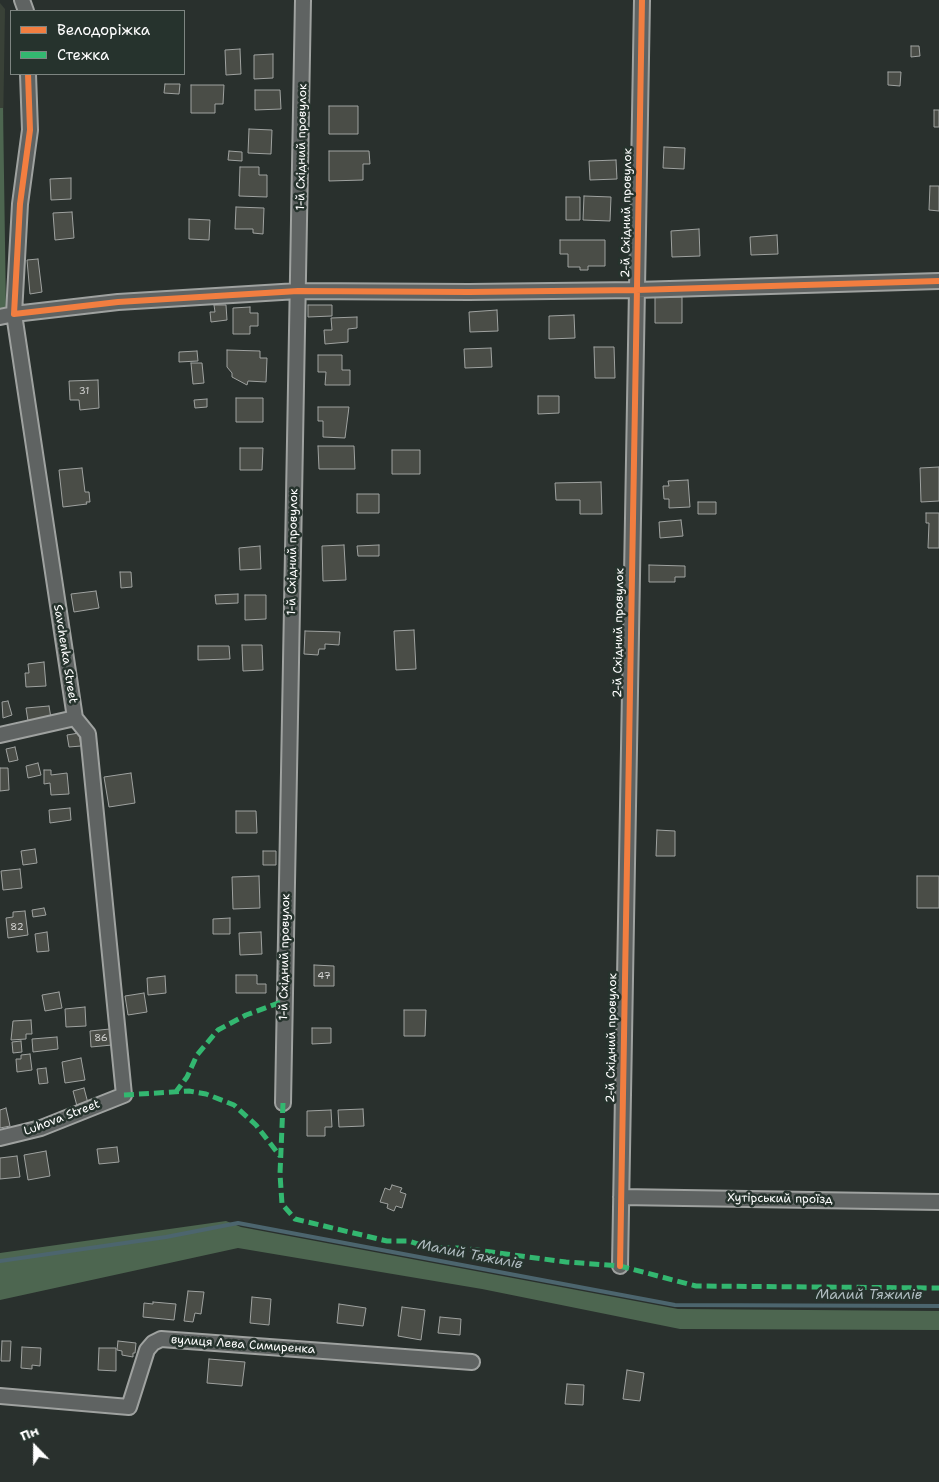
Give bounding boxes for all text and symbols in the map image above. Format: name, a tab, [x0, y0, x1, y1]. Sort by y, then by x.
legend	[10, 10, 185, 75]
text: Велодоріжка	[57, 20, 150, 40]
text: Стежка	[57, 45, 109, 65]
street label: 1-й Східний провулок	[294, 84, 310, 210]
street label: 2-й Східний провулок	[619, 148, 635, 278]
house number: 31	[79, 385, 89, 397]
street label: 1-й Східний провулок	[285, 489, 301, 615]
street label: 2-й Східний провулок	[611, 568, 627, 698]
street label: Savchenka Street	[50, 603, 80, 705]
street label: 1-й Східний провулок	[277, 894, 293, 1020]
house number: 82	[10, 921, 24, 933]
house number: 47	[317, 970, 331, 982]
street label: 2-й Східний провулок	[604, 973, 620, 1103]
house number: 86	[94, 1032, 108, 1044]
street label: Luhova Street	[22, 1097, 102, 1139]
street label: Хутірський проїзд	[727, 1191, 833, 1207]
water label: Малий Тяжилів	[416, 1237, 524, 1273]
water label: Малий Тяжилів	[816, 1287, 922, 1303]
street label: вулиця Лева Симиренка	[170, 1333, 316, 1357]
text: Пн	[17, 1421, 41, 1445]
north arrow	[10, 1422, 60, 1472]

